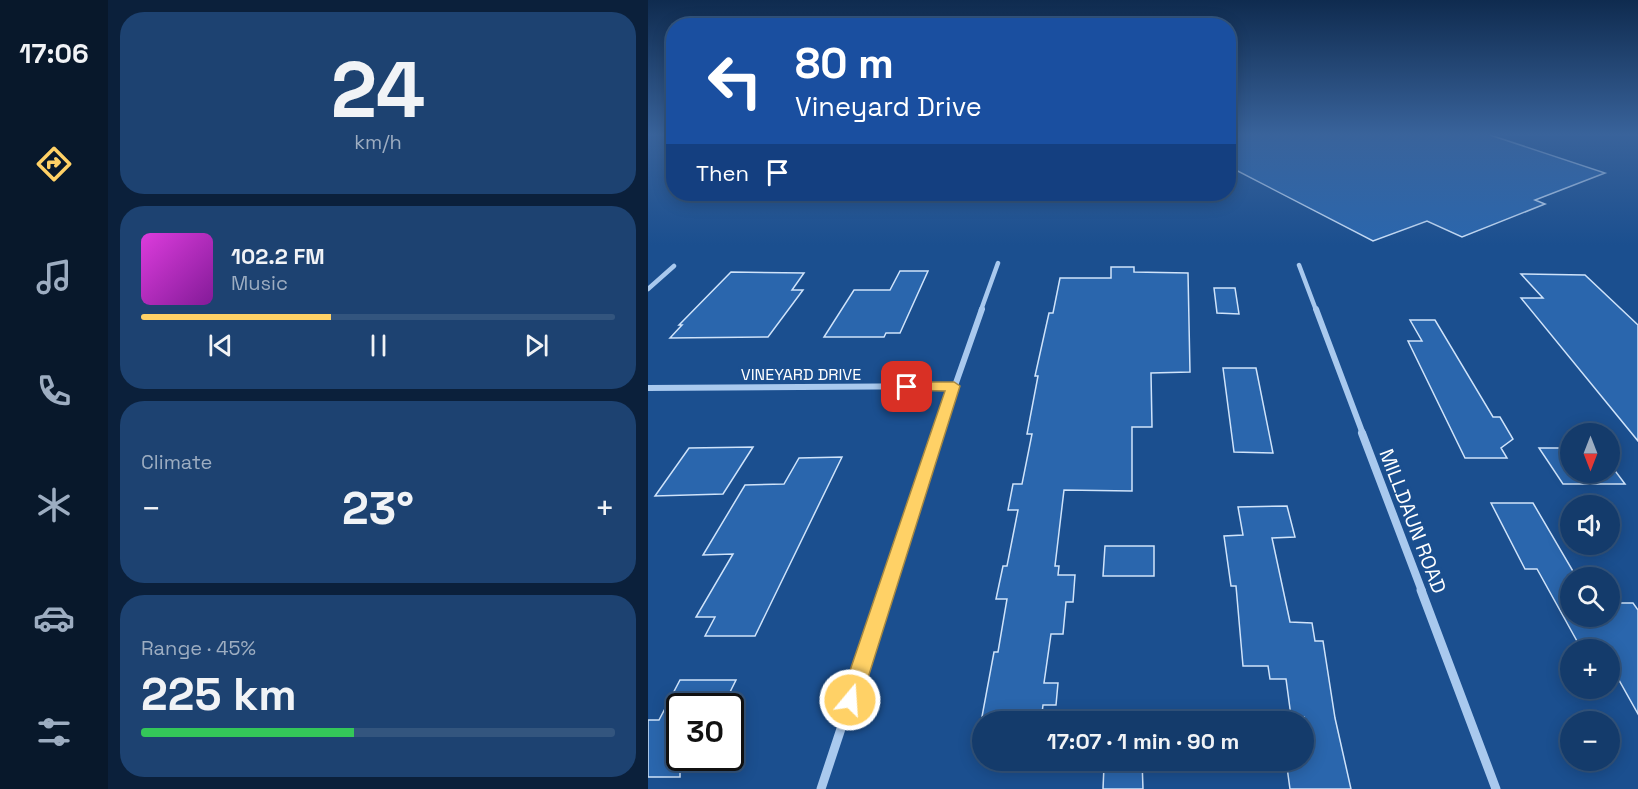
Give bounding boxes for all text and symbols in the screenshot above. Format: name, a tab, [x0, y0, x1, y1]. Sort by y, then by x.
text: 17:06	[19, 36, 89, 71]
text: 80 m	[795, 37, 894, 90]
text: 24	[331, 40, 425, 140]
icon: left	[696, 42, 774, 120]
text: Vineyard Drive	[795, 89, 982, 124]
text: km/h	[354, 129, 402, 155]
icon: directions	[33, 143, 75, 185]
icon: arrive	[761, 156, 794, 189]
text: Then	[696, 159, 749, 187]
text: 102.2 FM	[231, 242, 325, 270]
icon: music	[33, 256, 75, 298]
text: Music	[231, 270, 288, 296]
icon: previous	[204, 329, 237, 362]
icon: pause	[362, 329, 395, 362]
icon: next	[520, 329, 553, 362]
pin	[881, 361, 932, 412]
street label: VINEYARD DRIVE	[741, 364, 861, 385]
icon: phone	[33, 370, 75, 412]
icon: arrive	[890, 370, 923, 403]
north arrow	[1560, 423, 1620, 483]
map controls	[1560, 423, 1620, 771]
street label: MILLDAUN ROAD	[1373, 445, 1453, 597]
text: Climate	[141, 449, 212, 475]
text: 23°	[342, 480, 414, 537]
icon: climate	[33, 484, 75, 526]
text: −	[141, 488, 161, 530]
text: +	[595, 488, 615, 530]
button: sound	[1560, 495, 1620, 555]
button: search	[1560, 567, 1620, 627]
icon: car	[33, 597, 75, 639]
text: Range · 45%	[141, 635, 256, 661]
button: +	[1560, 639, 1620, 699]
text: 225 km	[141, 666, 297, 723]
position arrow	[818, 668, 882, 732]
speed limit sign: 30	[666, 693, 744, 771]
icon: filters	[33, 711, 75, 753]
button: −	[1560, 711, 1620, 771]
text: 17:07 · 1 min · 90 m	[1047, 727, 1239, 755]

